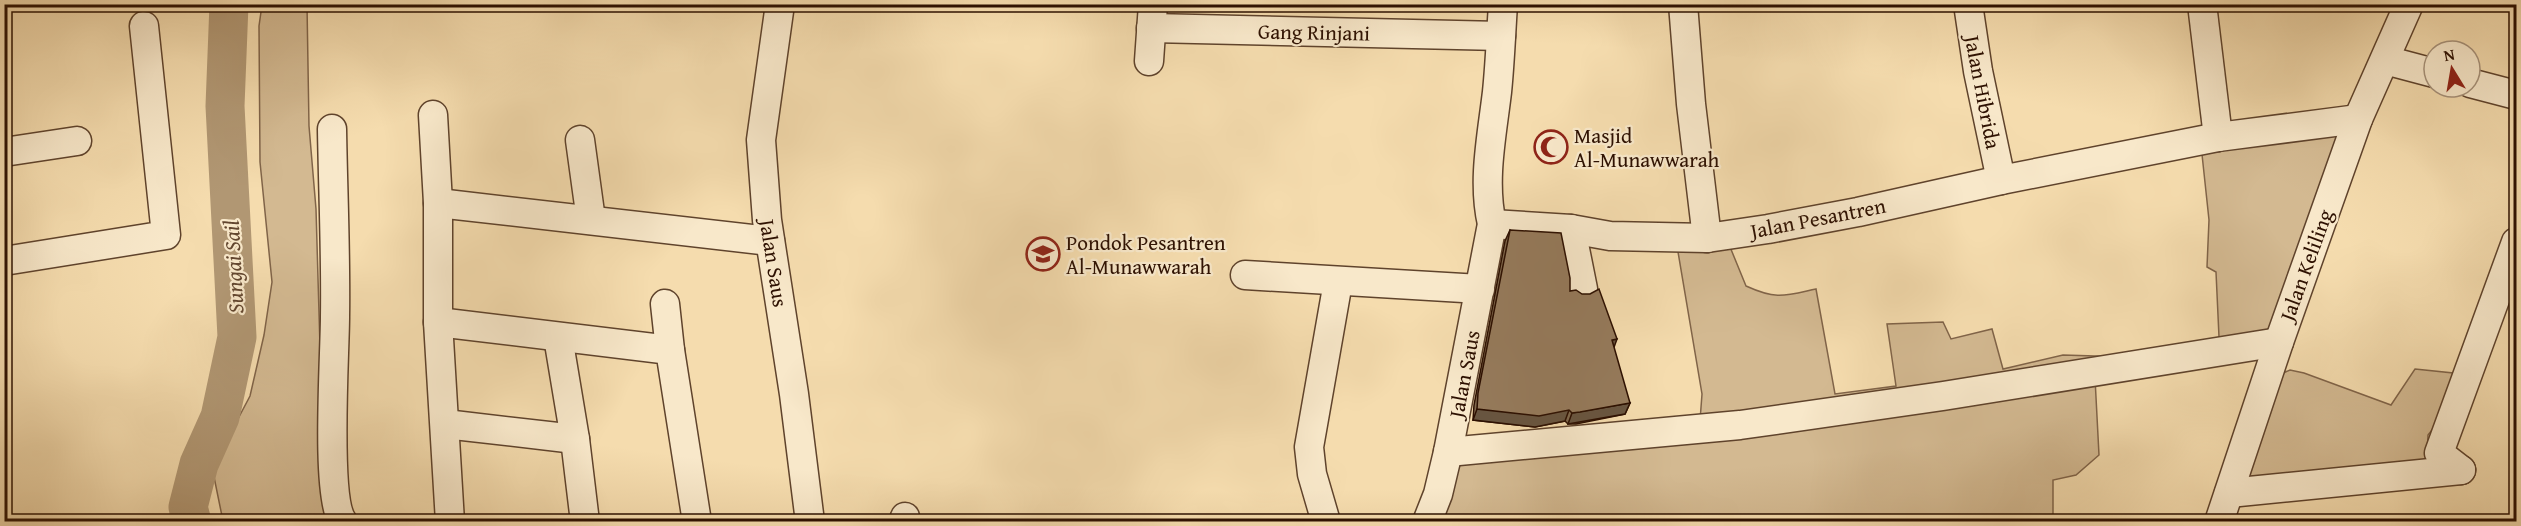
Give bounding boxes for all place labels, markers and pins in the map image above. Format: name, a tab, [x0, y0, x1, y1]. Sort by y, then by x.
place label: Masjid Al-Munawwarah	[1574, 120, 1720, 175]
mosque icon: Masjid Al-Munawwarah	[1533, 129, 1569, 165]
place label: Pondok Pesantren Al-Munawwarah	[1066, 227, 1226, 282]
school or university icon: Pondok Pesantren Al-Munawwarah	[1025, 236, 1061, 272]

